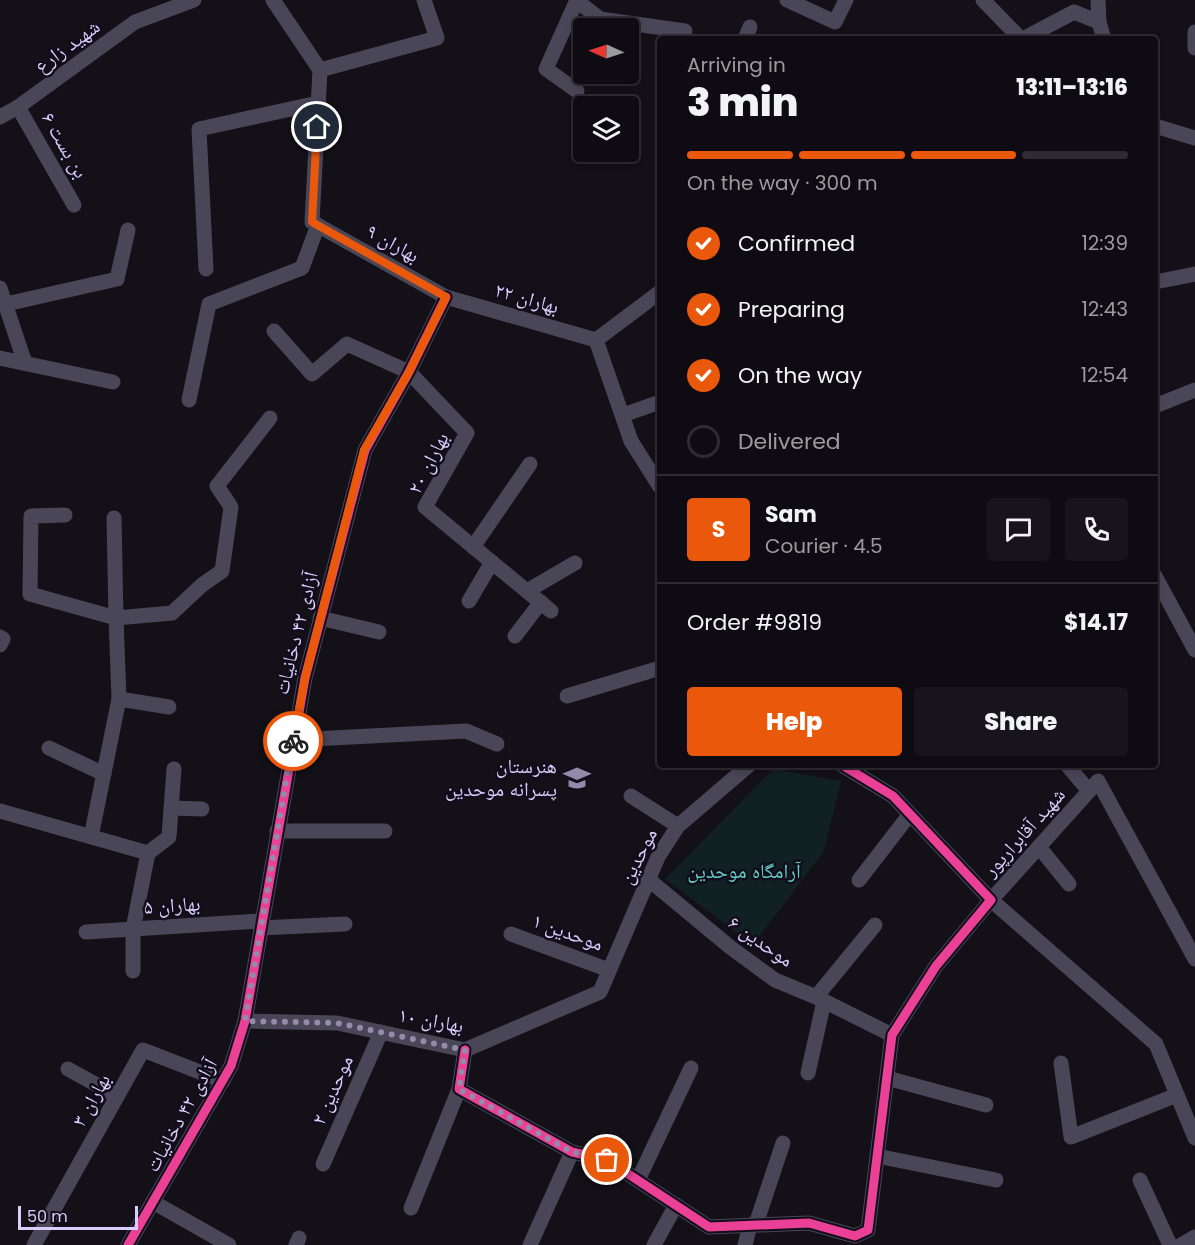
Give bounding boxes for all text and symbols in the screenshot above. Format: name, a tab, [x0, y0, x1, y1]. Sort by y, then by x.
street label: شهید زارع	[28, 13, 106, 79]
north arrow	[573, 18, 639, 84]
map controls	[573, 18, 639, 162]
text: Arriving in	[687, 51, 786, 79]
text: 13:11–13:16	[1016, 72, 1128, 103]
text: 3 min	[687, 75, 799, 130]
button: layers	[573, 96, 639, 162]
pin	[291, 101, 342, 152]
street label: بن بست ۶	[35, 107, 95, 183]
icon: home	[300, 110, 333, 143]
text: On the way · 300 m	[687, 169, 878, 197]
street label: بهاران ۹	[361, 217, 425, 269]
icon: check	[687, 227, 720, 260]
text: Confirmed	[738, 228, 855, 259]
text: 12:39	[1081, 229, 1128, 257]
street label: بهاران ۲۲	[492, 275, 562, 321]
icon: check	[687, 293, 720, 326]
text: Preparing	[738, 294, 845, 325]
text: 12:43	[1081, 295, 1128, 323]
icon: check	[687, 359, 720, 392]
text: On the way	[738, 360, 862, 391]
text: 12:54	[1081, 361, 1128, 389]
text: Delivered	[738, 426, 841, 457]
street label: بهاران ۲۰	[401, 427, 455, 499]
button: chat	[987, 498, 1050, 561]
button: phone	[1065, 498, 1128, 561]
text: Sam	[765, 499, 817, 530]
text: S	[712, 514, 725, 545]
text: Courier · 4.5	[765, 532, 883, 560]
street label: آزادی ۴۲ دخانیات	[267, 568, 325, 697]
text: Order #9819	[687, 607, 822, 638]
text: $14.17	[1064, 607, 1128, 638]
button: Help	[687, 687, 902, 756]
button: Share	[914, 687, 1128, 756]
courier	[263, 711, 323, 771]
icon: bike	[277, 725, 310, 758]
place label: هنرستان پسرانه موحدین	[445, 752, 557, 803]
school or university icon: هنرستان پسرانه موحدین	[562, 763, 592, 793]
street label: شهید آقابرارپور	[976, 781, 1072, 883]
street label: موحدین	[612, 823, 664, 889]
park label: آرامگاه موحدین	[687, 857, 802, 885]
street label: بهاران ۵	[143, 889, 201, 921]
street label: موحدین ۱	[529, 906, 607, 958]
street label: موحدین ۶	[723, 908, 799, 974]
street label: بهاران ۱۰	[396, 1001, 466, 1039]
street label: موحدین ۲	[304, 1051, 360, 1129]
street label: آزادی ۴۲ دخانیات	[138, 1052, 224, 1177]
street label: بهاران ۳	[65, 1068, 117, 1132]
pin	[581, 1134, 632, 1185]
icon: bag	[590, 1143, 623, 1176]
scale bar	[18, 1203, 138, 1230]
text: 50 m	[27, 1205, 68, 1228]

